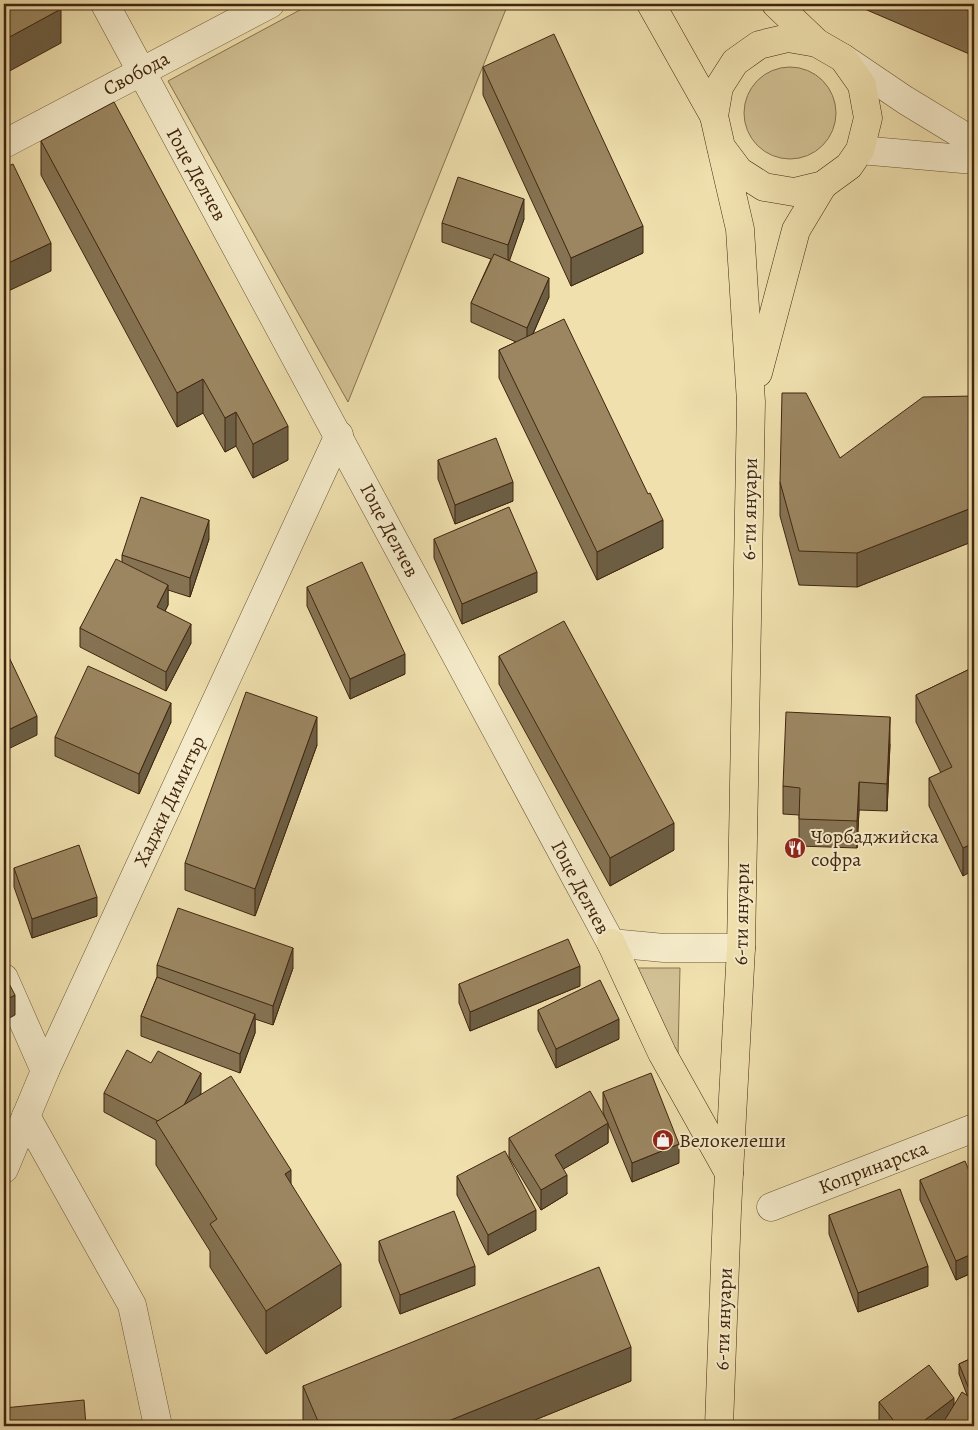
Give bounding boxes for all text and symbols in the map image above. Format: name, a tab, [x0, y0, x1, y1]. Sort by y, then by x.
street label: Свобода	[98, 44, 175, 102]
street label: Гоце Делчев	[160, 123, 233, 226]
street label: 6-ти януари	[735, 457, 764, 561]
street label: Гоце Делчев	[354, 479, 426, 582]
street label: Хаджи Димитър	[127, 731, 212, 871]
place label: Чорбаджийска софра	[811, 823, 940, 873]
street label: Гоце Делчев	[545, 836, 617, 939]
restaurant icon: Чорбаджийска софра	[783, 836, 807, 860]
street label: 6-ти януари	[727, 862, 756, 966]
place label: Велокелеши	[679, 1127, 786, 1154]
shop icon: Велокелеши	[651, 1128, 675, 1152]
street label: Копринарска	[815, 1134, 932, 1201]
street label: 6-ти януари	[708, 1267, 739, 1371]

